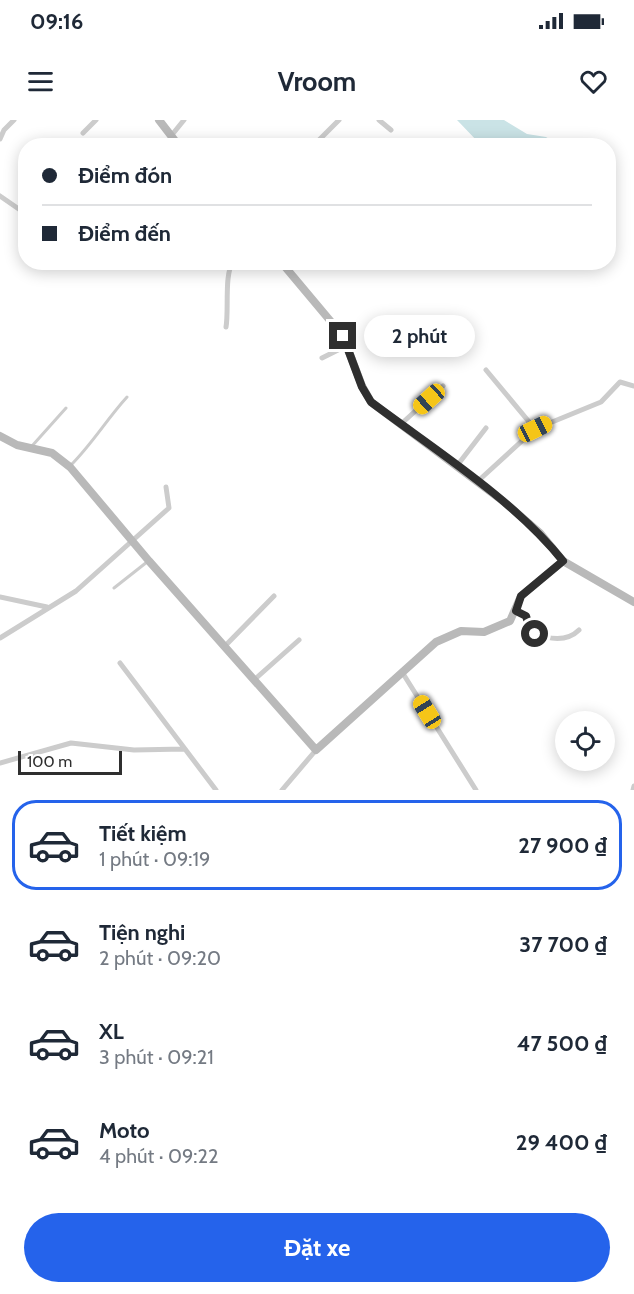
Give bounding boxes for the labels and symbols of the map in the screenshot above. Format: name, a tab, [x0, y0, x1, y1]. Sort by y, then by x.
callout: 2 phút	[364, 315, 475, 357]
route end	[329, 322, 356, 349]
car	[410, 380, 448, 418]
car	[515, 413, 555, 445]
route start	[521, 620, 548, 647]
car	[410, 692, 444, 732]
scale bar	[18, 748, 122, 776]

